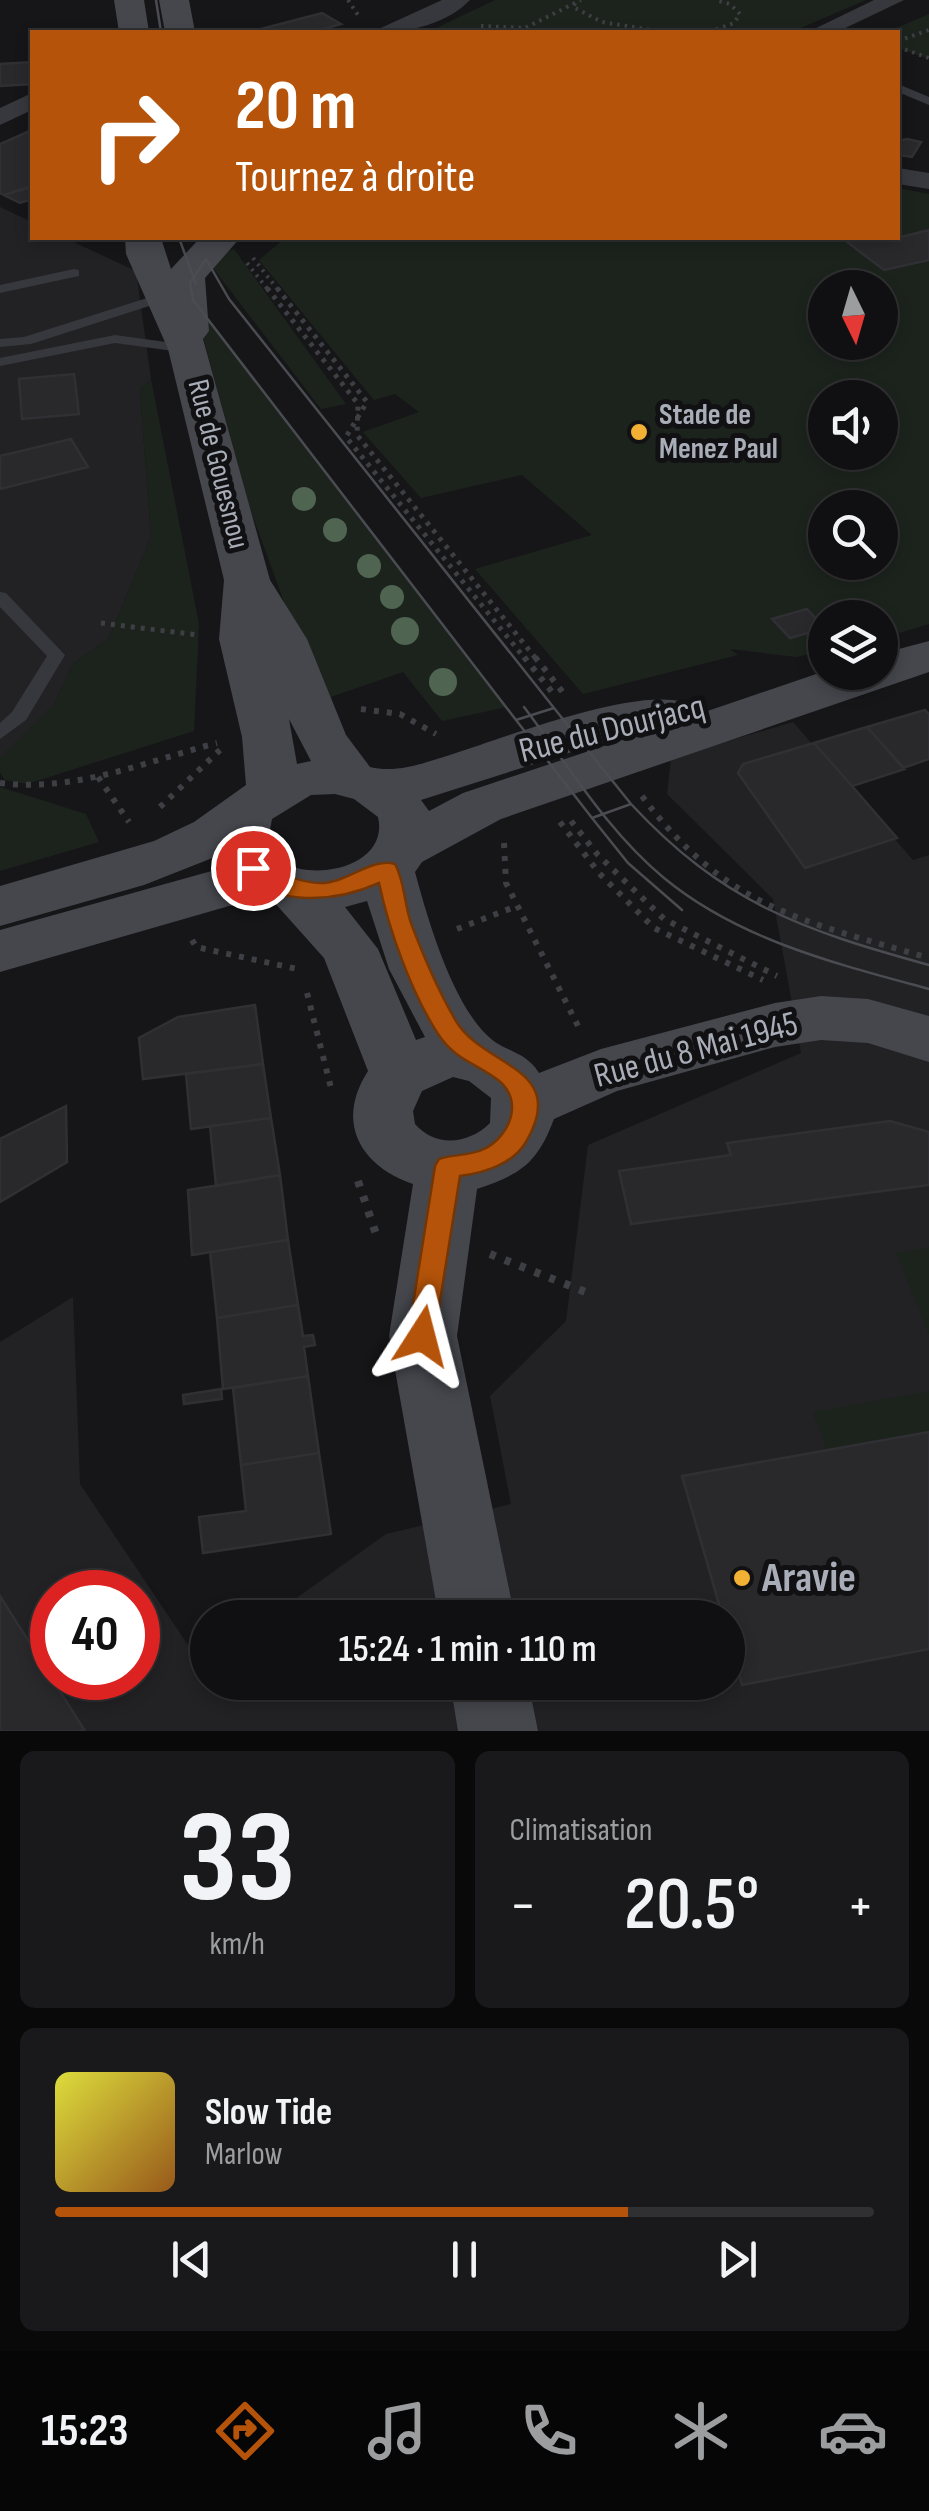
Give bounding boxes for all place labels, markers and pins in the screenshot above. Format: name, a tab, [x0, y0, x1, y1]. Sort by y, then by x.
place label: Stade de Menez Paul	[659, 397, 778, 467]
marker: Stade de Menez Paul	[628, 421, 650, 443]
pin	[211, 826, 296, 911]
place label: Aravie	[761, 1553, 856, 1604]
marker: Aravie	[731, 1567, 753, 1589]

